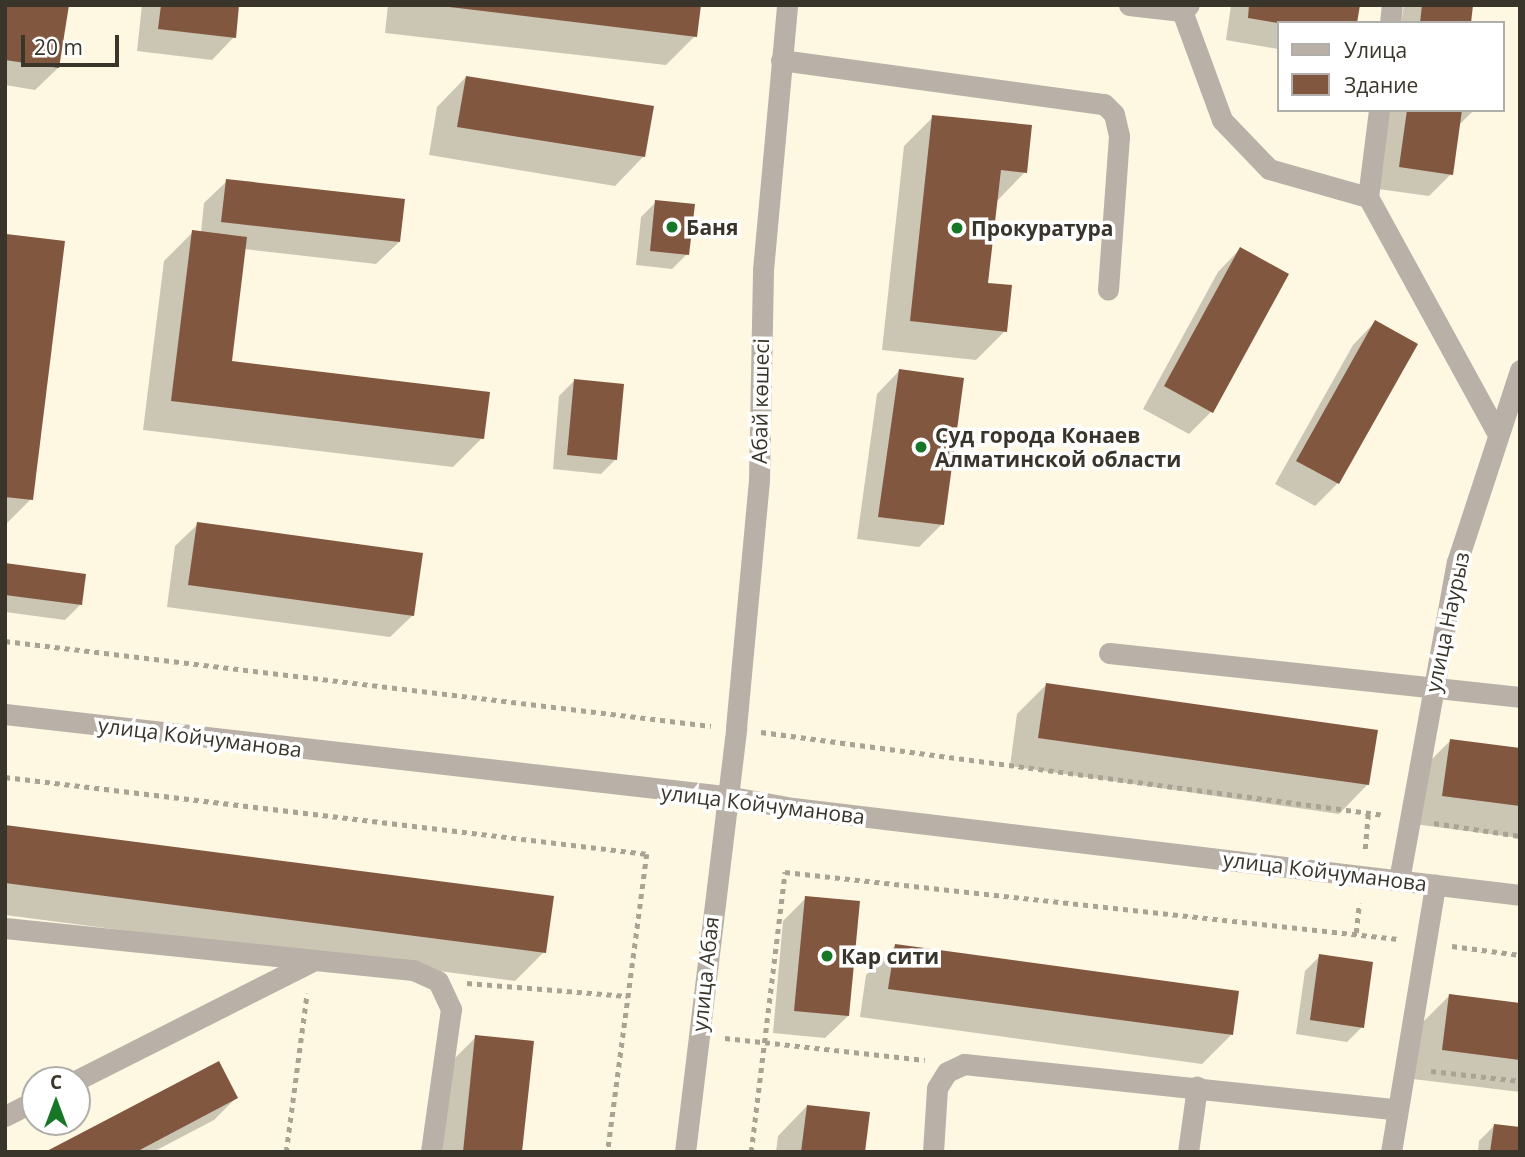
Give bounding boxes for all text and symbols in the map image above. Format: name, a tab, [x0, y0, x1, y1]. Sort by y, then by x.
scale bar	[24, 21, 122, 65]
legend	[1276, 21, 1504, 112]
text: 20 m	[34, 33, 83, 61]
text: Улица	[1344, 36, 1407, 64]
text: Здание	[1344, 71, 1418, 99]
place label: Баня	[686, 214, 738, 240]
place label: Прокуратура	[971, 215, 1113, 241]
marker: Баня	[664, 219, 680, 235]
marker: Прокуратура	[949, 220, 965, 236]
street label: Абай көшесі	[746, 338, 774, 464]
place label: Суд города Конаев Алматинской области	[935, 422, 1181, 472]
marker: Суд города Конаев Алматинской области	[913, 439, 929, 455]
street label: улица Наурыз	[1420, 549, 1474, 695]
street label: улица Койчуманова	[97, 712, 303, 762]
street label: улица Койчуманова	[660, 779, 866, 829]
street label: улица Койчуманова	[1222, 846, 1428, 896]
street label: улица Абая	[686, 915, 724, 1033]
place label: Кар сити	[841, 943, 939, 969]
marker: Кар сити	[819, 948, 835, 964]
north arrow	[21, 1066, 91, 1136]
text: С	[50, 1069, 62, 1095]

